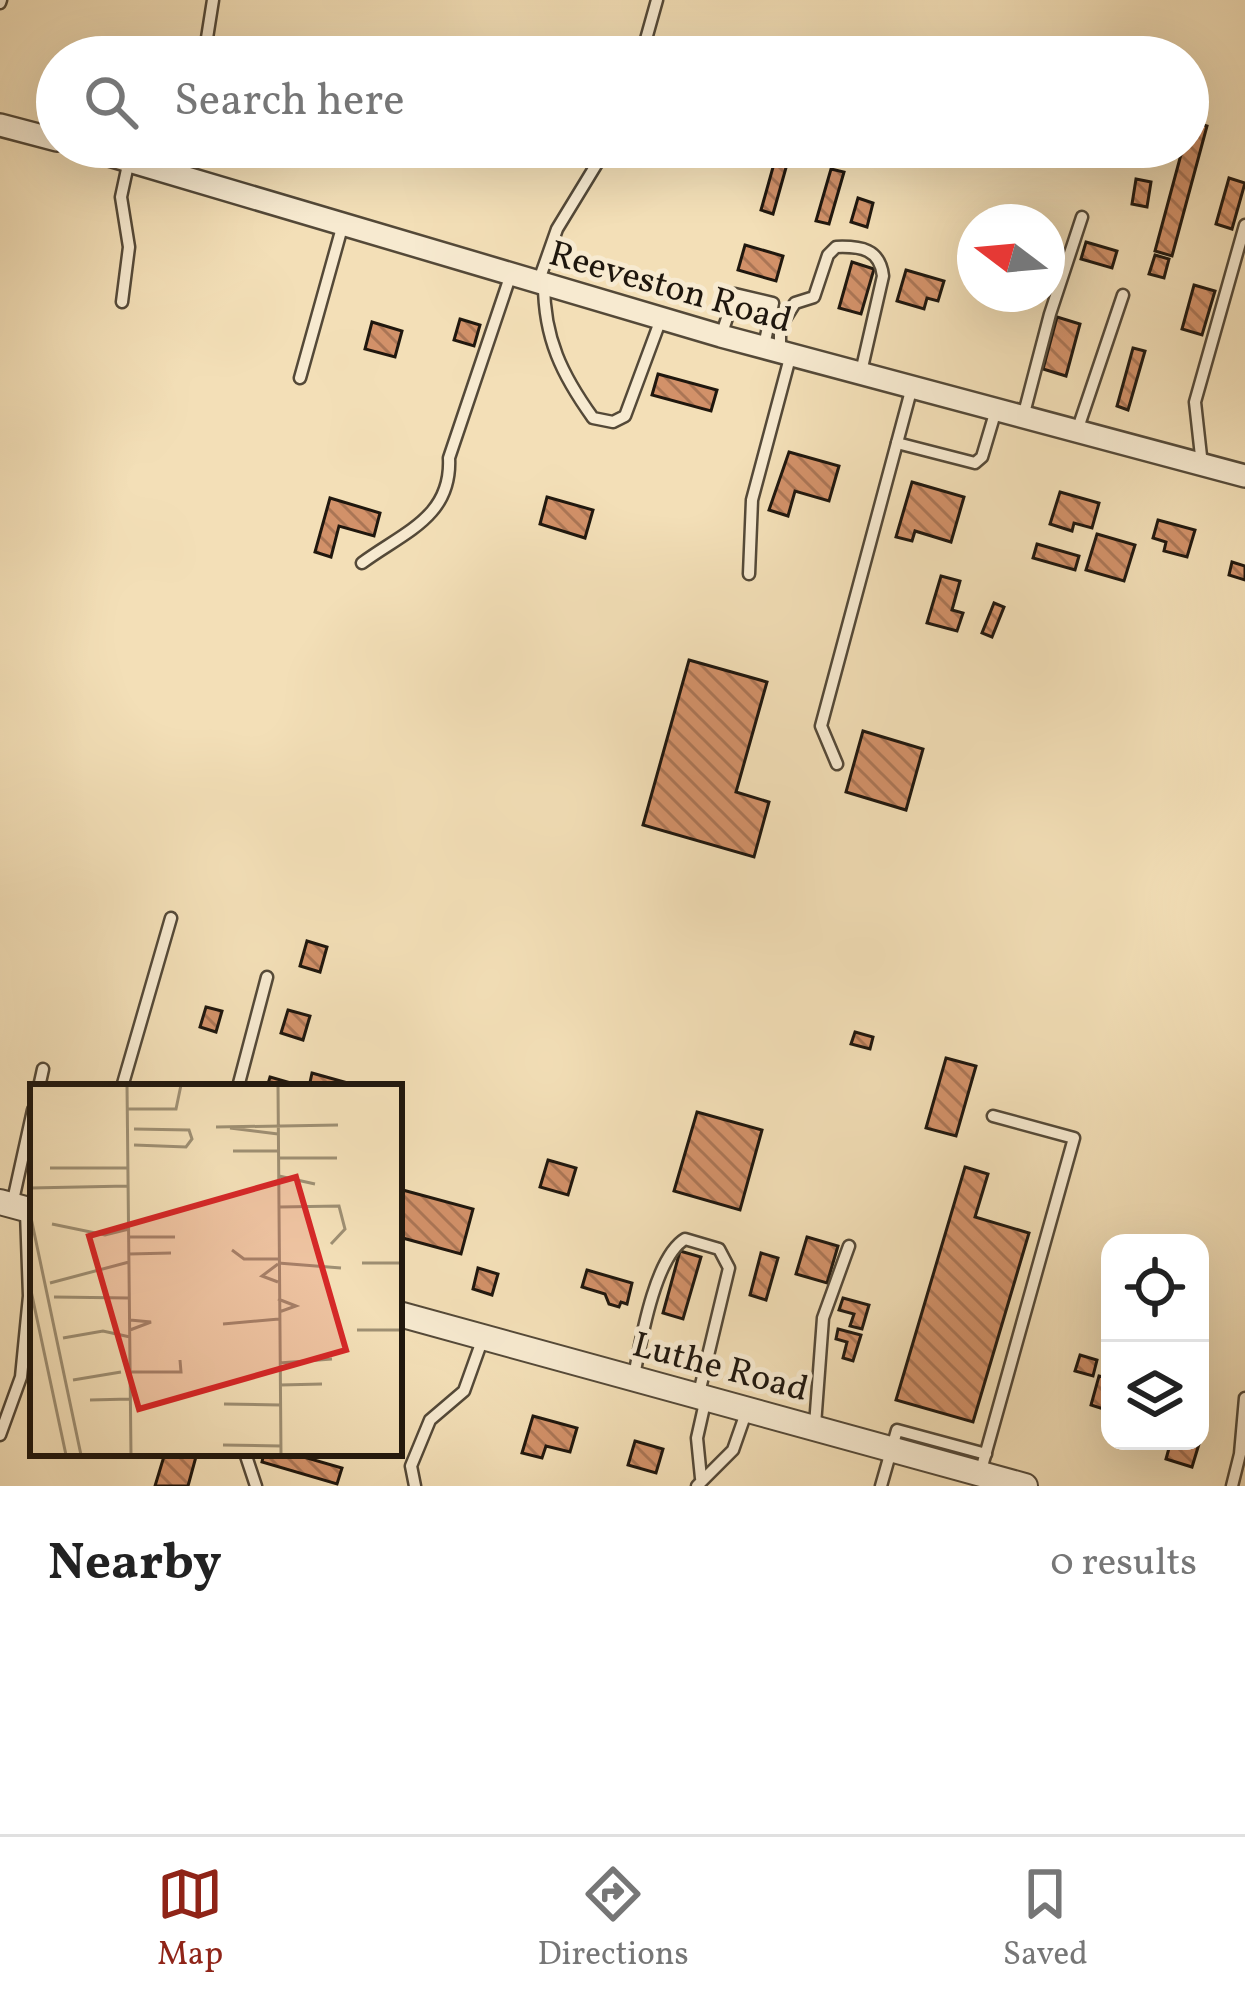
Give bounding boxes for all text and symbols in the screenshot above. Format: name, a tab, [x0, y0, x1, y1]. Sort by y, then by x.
search box	[36, 36, 1209, 168]
icon: search	[78, 69, 144, 135]
text: Search here	[174, 71, 405, 134]
north arrow	[957, 204, 1065, 312]
street label: Reeveston Road	[543, 230, 797, 347]
inset map	[30, 1084, 402, 1456]
map controls	[1101, 1234, 1209, 1450]
button: locate	[1101, 1234, 1209, 1342]
street label: Luthe Road	[627, 1321, 813, 1416]
button: layers	[1101, 1342, 1209, 1450]
text: Nearby	[48, 1529, 222, 1600]
text: 0 results	[1050, 1537, 1197, 1591]
tab: Map	[157, 1861, 223, 1979]
tab: Directions	[537, 1861, 689, 1979]
tab: Saved	[1003, 1861, 1088, 1979]

